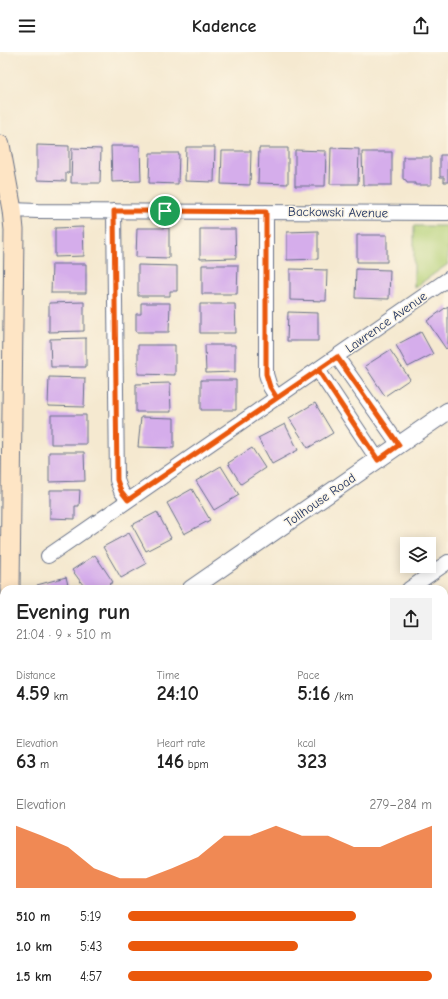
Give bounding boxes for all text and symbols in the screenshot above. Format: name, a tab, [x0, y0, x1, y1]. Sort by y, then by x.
icon: menu	[16, 15, 38, 37]
icon: share	[410, 15, 432, 37]
text: Kadence	[192, 16, 256, 37]
pin	[148, 194, 182, 228]
icon: arrive	[154, 200, 176, 222]
street label: Backowski Avenue	[288, 204, 389, 220]
street label: Lawrence Avenue	[342, 288, 430, 356]
street label: Tollhouse Road	[282, 470, 358, 530]
map controls	[400, 537, 436, 573]
button: layers	[400, 537, 436, 573]
button: share	[390, 598, 432, 640]
text: Evening run	[16, 599, 130, 625]
text: 21:04 · 9 × 510 m	[16, 627, 111, 642]
text: Distance	[16, 669, 55, 682]
text: Time	[157, 669, 180, 682]
text: Pace	[297, 669, 320, 682]
text: 4.59	[16, 682, 50, 705]
text: 24:10	[157, 682, 199, 705]
text: 5:16	[297, 682, 330, 705]
text: km	[50, 690, 68, 703]
text: /km	[330, 690, 353, 703]
text: Elevation	[16, 737, 58, 750]
text: Heart rate	[157, 737, 205, 750]
text: kcal	[297, 737, 316, 750]
text: 63	[16, 750, 36, 773]
text: 146	[157, 750, 184, 773]
text: 323	[297, 750, 327, 773]
text: m	[36, 758, 49, 771]
text: bpm	[184, 758, 209, 771]
text: Elevation	[16, 797, 66, 812]
text: 279–284 m	[370, 797, 432, 812]
text: 510 m	[16, 909, 50, 924]
text: 5:19	[80, 909, 101, 924]
text: 1.0 km	[16, 939, 52, 954]
text: 5:43	[80, 939, 102, 954]
text: 1.5 km	[16, 969, 52, 984]
text: 4:57	[80, 969, 102, 984]

